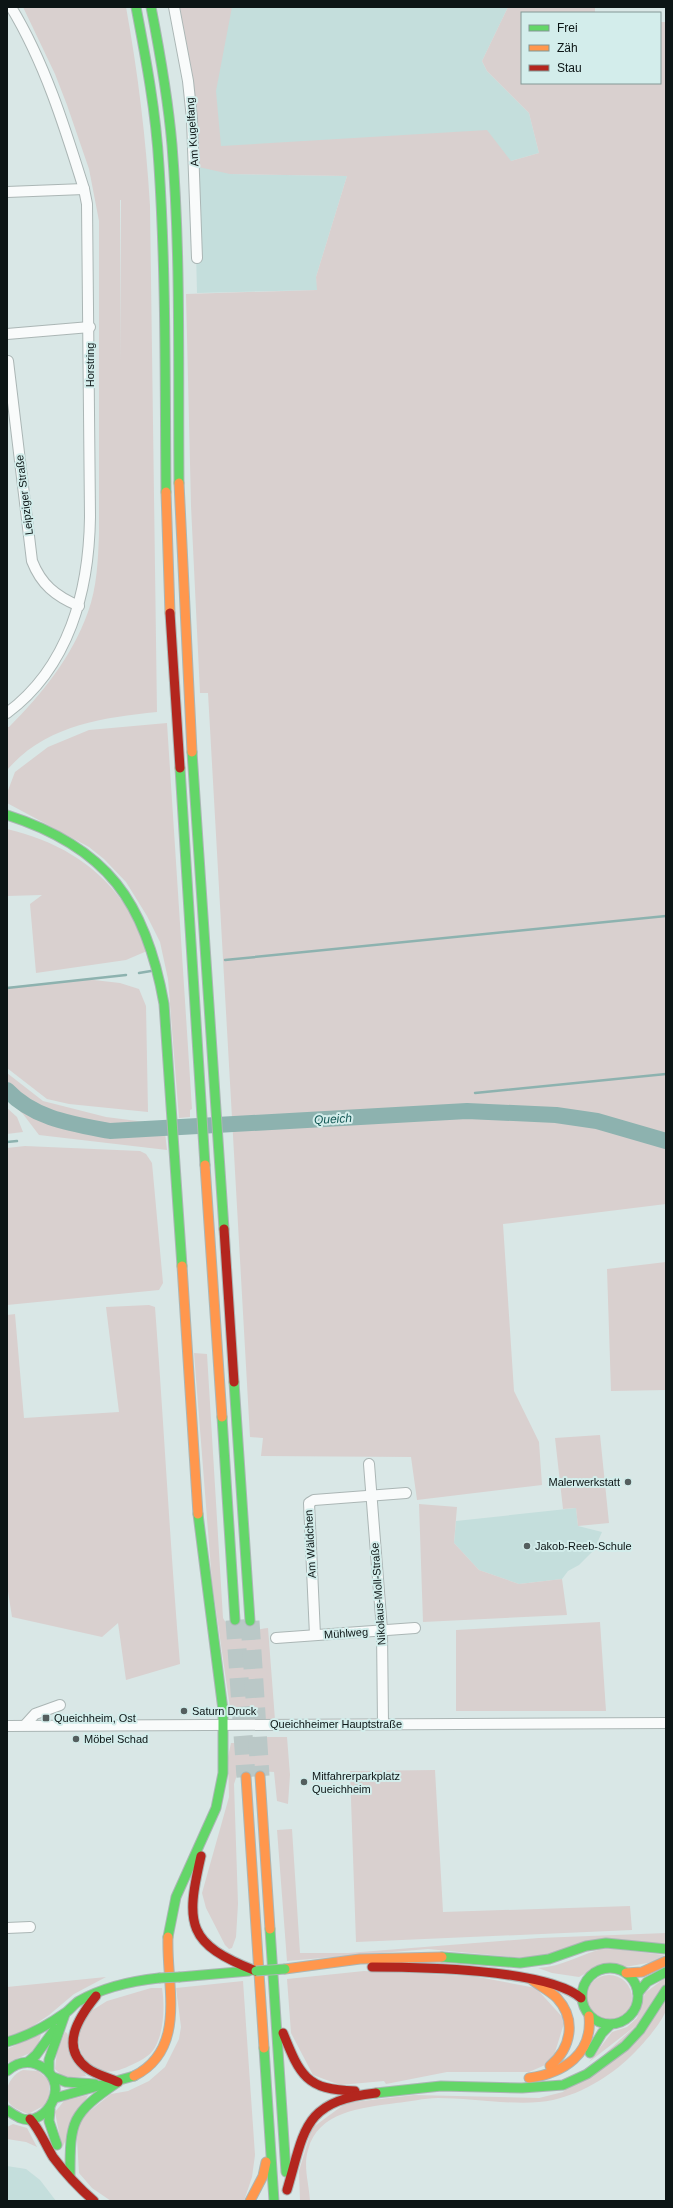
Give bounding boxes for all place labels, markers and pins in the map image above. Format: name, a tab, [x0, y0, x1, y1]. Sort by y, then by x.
place label: Malerwerkstatt	[548, 1476, 620, 1488]
marker: Malerwerkstatt	[623, 1477, 633, 1487]
place label: Jakob-Reeb-Schule	[535, 1540, 632, 1552]
marker: Jakob-Reeb-Schule	[522, 1541, 532, 1551]
place label: Saturn Druck	[192, 1705, 257, 1717]
marker: Saturn Druck	[179, 1706, 189, 1716]
place label: Queichheim, Ost	[54, 1712, 136, 1724]
marker: Queichheim, Ost	[41, 1713, 51, 1723]
place label: Möbel Schad	[84, 1733, 148, 1745]
marker: Möbel Schad	[71, 1734, 81, 1744]
place label: Mitfahrerparkplatz Queichheim	[312, 1770, 400, 1795]
marker: Mitfahrerparkplatz Queichheim	[299, 1777, 309, 1787]

